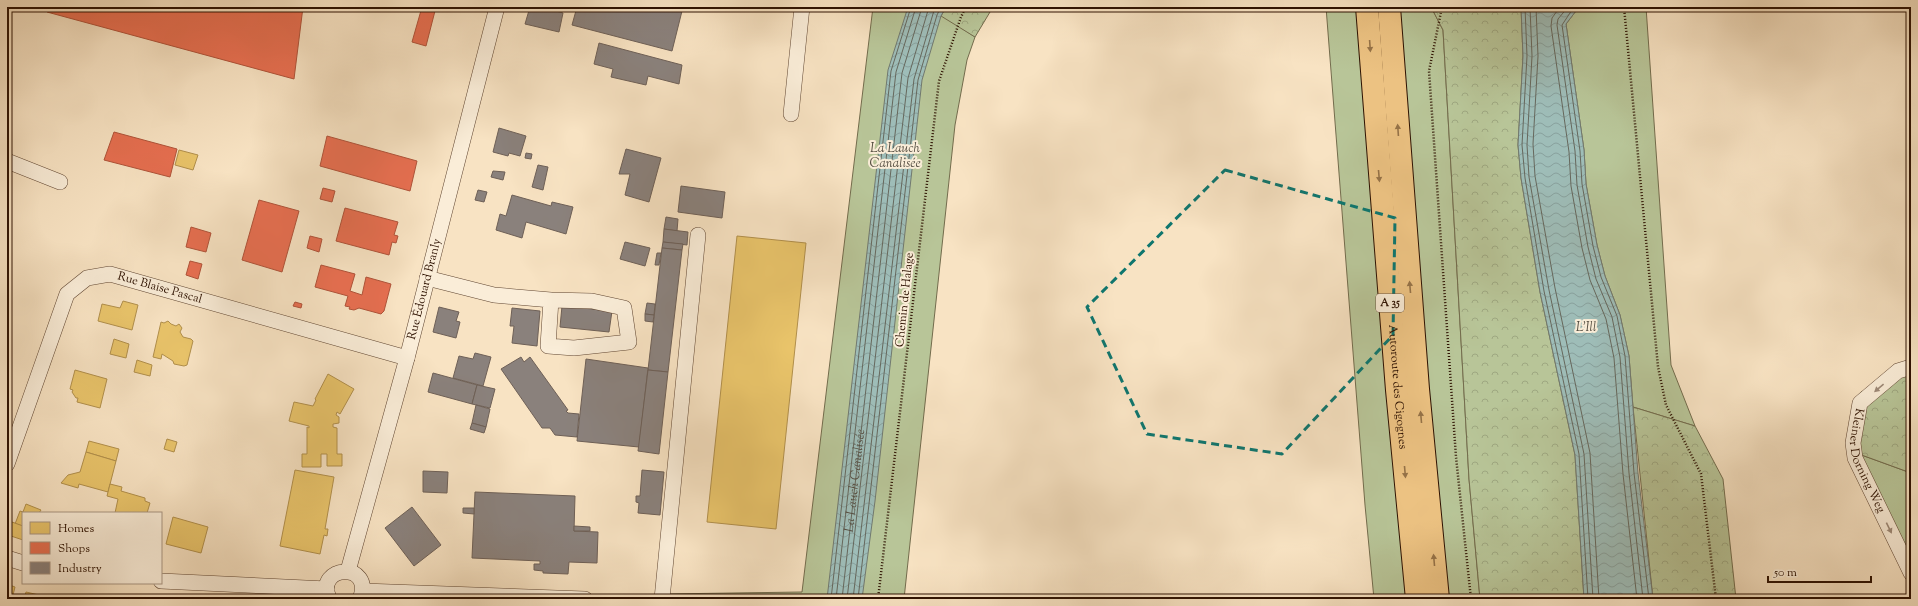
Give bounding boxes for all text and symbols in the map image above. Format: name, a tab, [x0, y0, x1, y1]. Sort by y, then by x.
one-way arrow	[1366, 40, 1373, 52]
one-way arrow	[1394, 124, 1401, 136]
water label: La Lauch Canalisée	[869, 140, 921, 173]
one-way arrow	[1376, 170, 1383, 182]
street label: Rue Édouard Branly	[403, 237, 446, 342]
street label: Chemin de Halage	[891, 251, 919, 348]
street label: Rue Blaise Pascal	[115, 268, 205, 309]
one-way arrow	[1407, 281, 1413, 293]
road number: A 35	[1376, 294, 1404, 312]
water label: L'Ill	[1576, 319, 1597, 337]
street label: Autoroute des Cigognes	[1383, 324, 1412, 450]
one-way arrow	[1873, 383, 1884, 392]
street label: Kleiner Dorning Weg	[1844, 407, 1890, 516]
one-way arrow	[1417, 411, 1424, 423]
water label: La Lauch Canalisée	[841, 428, 870, 533]
one-way arrow	[1401, 466, 1408, 478]
legend	[22, 512, 162, 584]
text: Homes	[58, 520, 94, 538]
one-way arrow	[1886, 522, 1892, 534]
text: Shops	[58, 540, 90, 558]
one-way arrow	[1431, 554, 1438, 566]
scale bar	[1768, 558, 1871, 584]
text: Industry	[58, 560, 102, 578]
text: 50 m	[1773, 564, 1797, 582]

